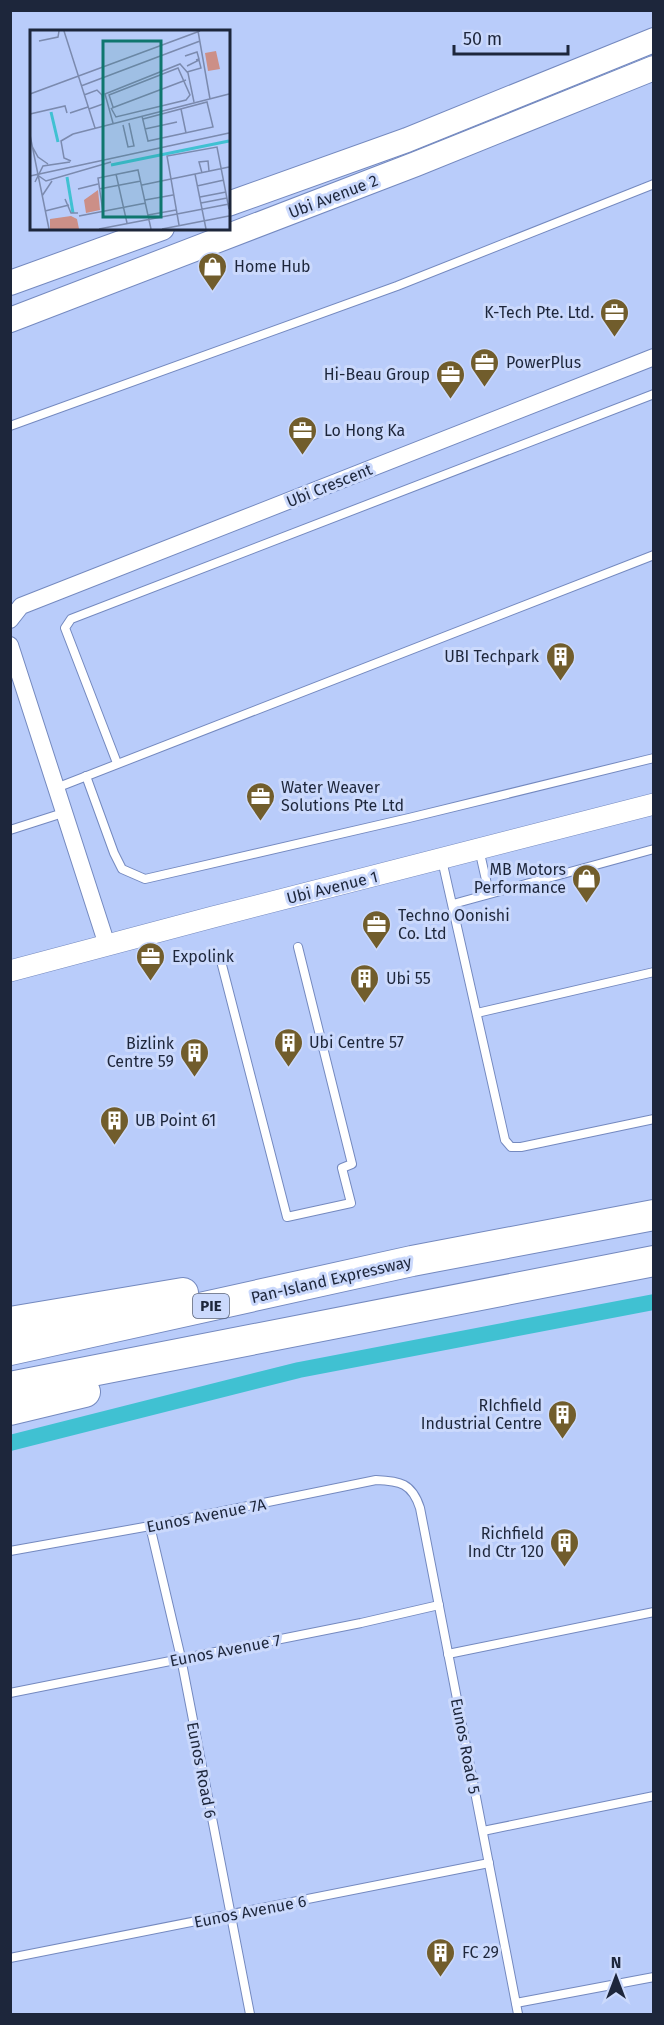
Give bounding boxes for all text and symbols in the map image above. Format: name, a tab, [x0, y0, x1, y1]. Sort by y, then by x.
scale bar	[454, 18, 568, 56]
text: 50 m	[463, 28, 502, 50]
inset map	[30, 30, 230, 230]
street label: Ubi Avenue 2	[286, 171, 381, 222]
shop icon: Home Hub	[197, 250, 229, 292]
place label: Home Hub	[234, 257, 311, 276]
office icon: K-Tech Pte. Ltd.	[599, 296, 631, 338]
place label: K-Tech Pte. Ltd.	[484, 303, 594, 322]
office icon: PowerPlus	[469, 346, 501, 388]
place label: PowerPlus	[506, 353, 581, 372]
office icon: Hi-Beau Group	[435, 358, 467, 400]
place label: Hi-Beau Group	[324, 365, 430, 384]
office icon: Lo Hong Ka	[287, 414, 319, 456]
place label: Lo Hong Ka	[324, 421, 405, 440]
street label: Ubi Crescent	[284, 460, 375, 511]
building icon: UBI Techpark	[544, 640, 576, 682]
place label: UBI Techpark	[444, 647, 540, 666]
place label: Water Weaver Solutions Pte Ltd	[281, 778, 404, 815]
office icon: Water Weaver Solutions Pte Ltd	[244, 780, 276, 822]
place label: MB Motors Performance	[474, 860, 566, 897]
shop icon: MB Motors Performance	[571, 862, 603, 904]
street label: Ubi Avenue 1	[285, 867, 380, 908]
place label: Techno Oonishi Co. Ltd	[398, 906, 510, 943]
office icon: Techno Oonishi Co. Ltd	[361, 908, 393, 950]
office icon: Expolink	[135, 940, 167, 982]
place label: Expolink	[172, 947, 235, 966]
building icon: Ubi 55	[349, 962, 381, 1004]
place label: Ubi 55	[386, 969, 431, 988]
building icon: Ubi Centre 57	[272, 1026, 304, 1068]
place label: Ubi Centre 57	[309, 1033, 404, 1052]
place label: Bizlink Centre 59	[107, 1034, 175, 1071]
building icon: Bizlink Centre 59	[179, 1036, 211, 1078]
building icon: UB Point 61	[98, 1104, 130, 1146]
place label: UB Point 61	[135, 1111, 216, 1130]
street label: Pan-Island Expressway	[249, 1252, 413, 1307]
road number: PIE	[193, 1294, 229, 1318]
place label: RIchfield Industrial Centre	[421, 1396, 542, 1433]
building icon: RIchfield Industrial Centre	[547, 1398, 579, 1440]
street label: Eunos Avenue 7A	[145, 1494, 268, 1536]
place label: Richfield Ind Ctr 120	[468, 1524, 544, 1561]
building icon: Richfield Ind Ctr 120	[549, 1526, 581, 1568]
street label: Eunos Avenue 7	[168, 1630, 282, 1671]
street label: Eunos Road 5	[447, 1697, 484, 1796]
street label: Eunos Road 6	[183, 1720, 220, 1820]
street label: Eunos Avenue 6	[192, 1891, 308, 1932]
building icon: FC 29	[425, 1936, 457, 1978]
place label: FC 29	[462, 1943, 499, 1962]
north arrow	[586, 1947, 646, 2007]
text: N	[611, 1953, 621, 1972]

